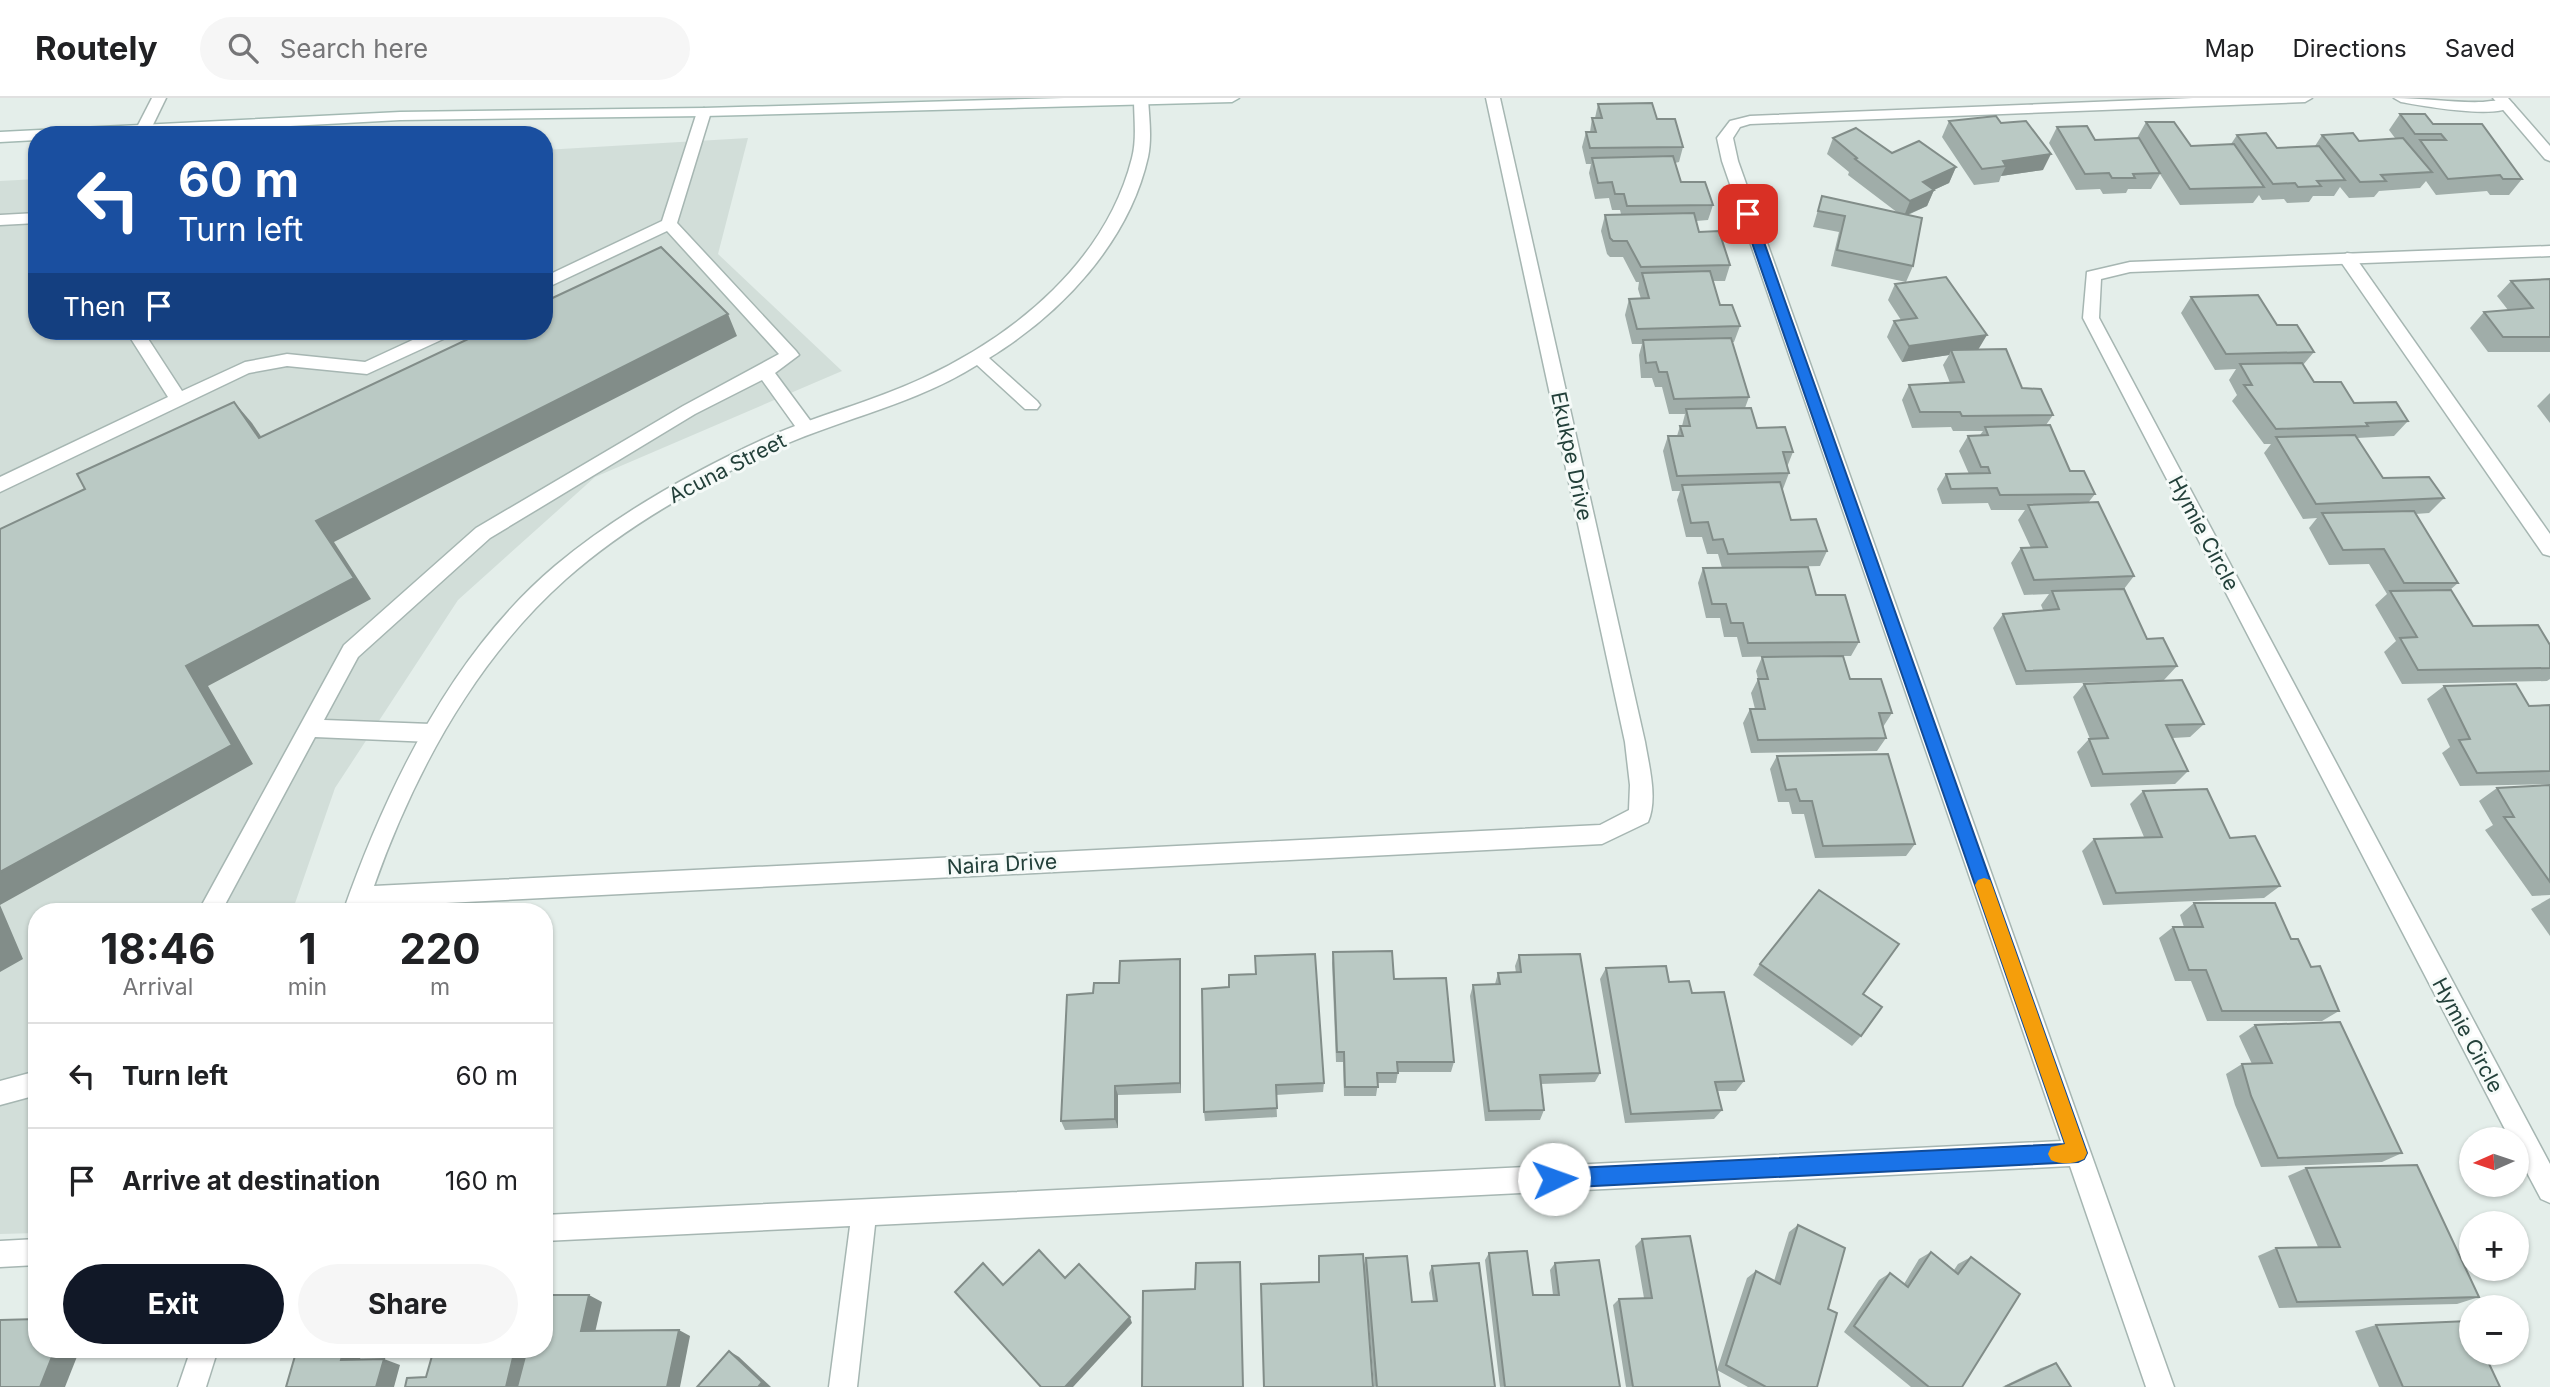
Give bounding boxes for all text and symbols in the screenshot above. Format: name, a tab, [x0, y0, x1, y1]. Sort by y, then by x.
search box	[200, 17, 690, 80]
text: Routely	[35, 28, 158, 68]
icon: search	[224, 29, 262, 67]
text: Search here	[280, 33, 428, 64]
text: Map	[2205, 34, 2254, 63]
text: Directions	[2292, 34, 2407, 63]
text: Saved	[2445, 34, 2515, 63]
text: 60 m	[178, 150, 299, 209]
icon: left	[63, 154, 154, 245]
pin	[1718, 184, 1778, 244]
icon: arrive	[1729, 195, 1767, 233]
text: Turn left	[178, 210, 303, 249]
icon: arrive	[140, 287, 178, 325]
text: Then	[63, 291, 126, 322]
street label: Ekukpe Drive	[1546, 389, 1598, 523]
street label: Acuna Street	[664, 428, 790, 508]
street label: Hymie Circle	[2163, 471, 2245, 595]
street label: Naira Drive	[946, 849, 1058, 879]
text: 18:46	[100, 923, 215, 974]
text: 1	[298, 923, 316, 974]
text: 220	[399, 923, 481, 974]
text: Arrival	[123, 973, 193, 1001]
text: min	[288, 973, 327, 1001]
text: m	[430, 973, 450, 1001]
street label: Hymie Circle	[2427, 973, 2509, 1097]
icon: left	[63, 1057, 101, 1095]
text: Turn left	[122, 1060, 228, 1091]
text: 60 m	[455, 1060, 518, 1091]
north arrow	[2459, 1127, 2529, 1197]
map controls	[2459, 1127, 2529, 1365]
position arrow	[1517, 1142, 1591, 1216]
icon: arrive	[63, 1162, 101, 1200]
text: Arrive at destination	[122, 1165, 381, 1196]
text: 160 m	[445, 1165, 518, 1196]
button: +	[2459, 1211, 2529, 1281]
button: Exit	[63, 1264, 284, 1344]
button: Share	[298, 1264, 518, 1344]
button: −	[2459, 1295, 2529, 1365]

